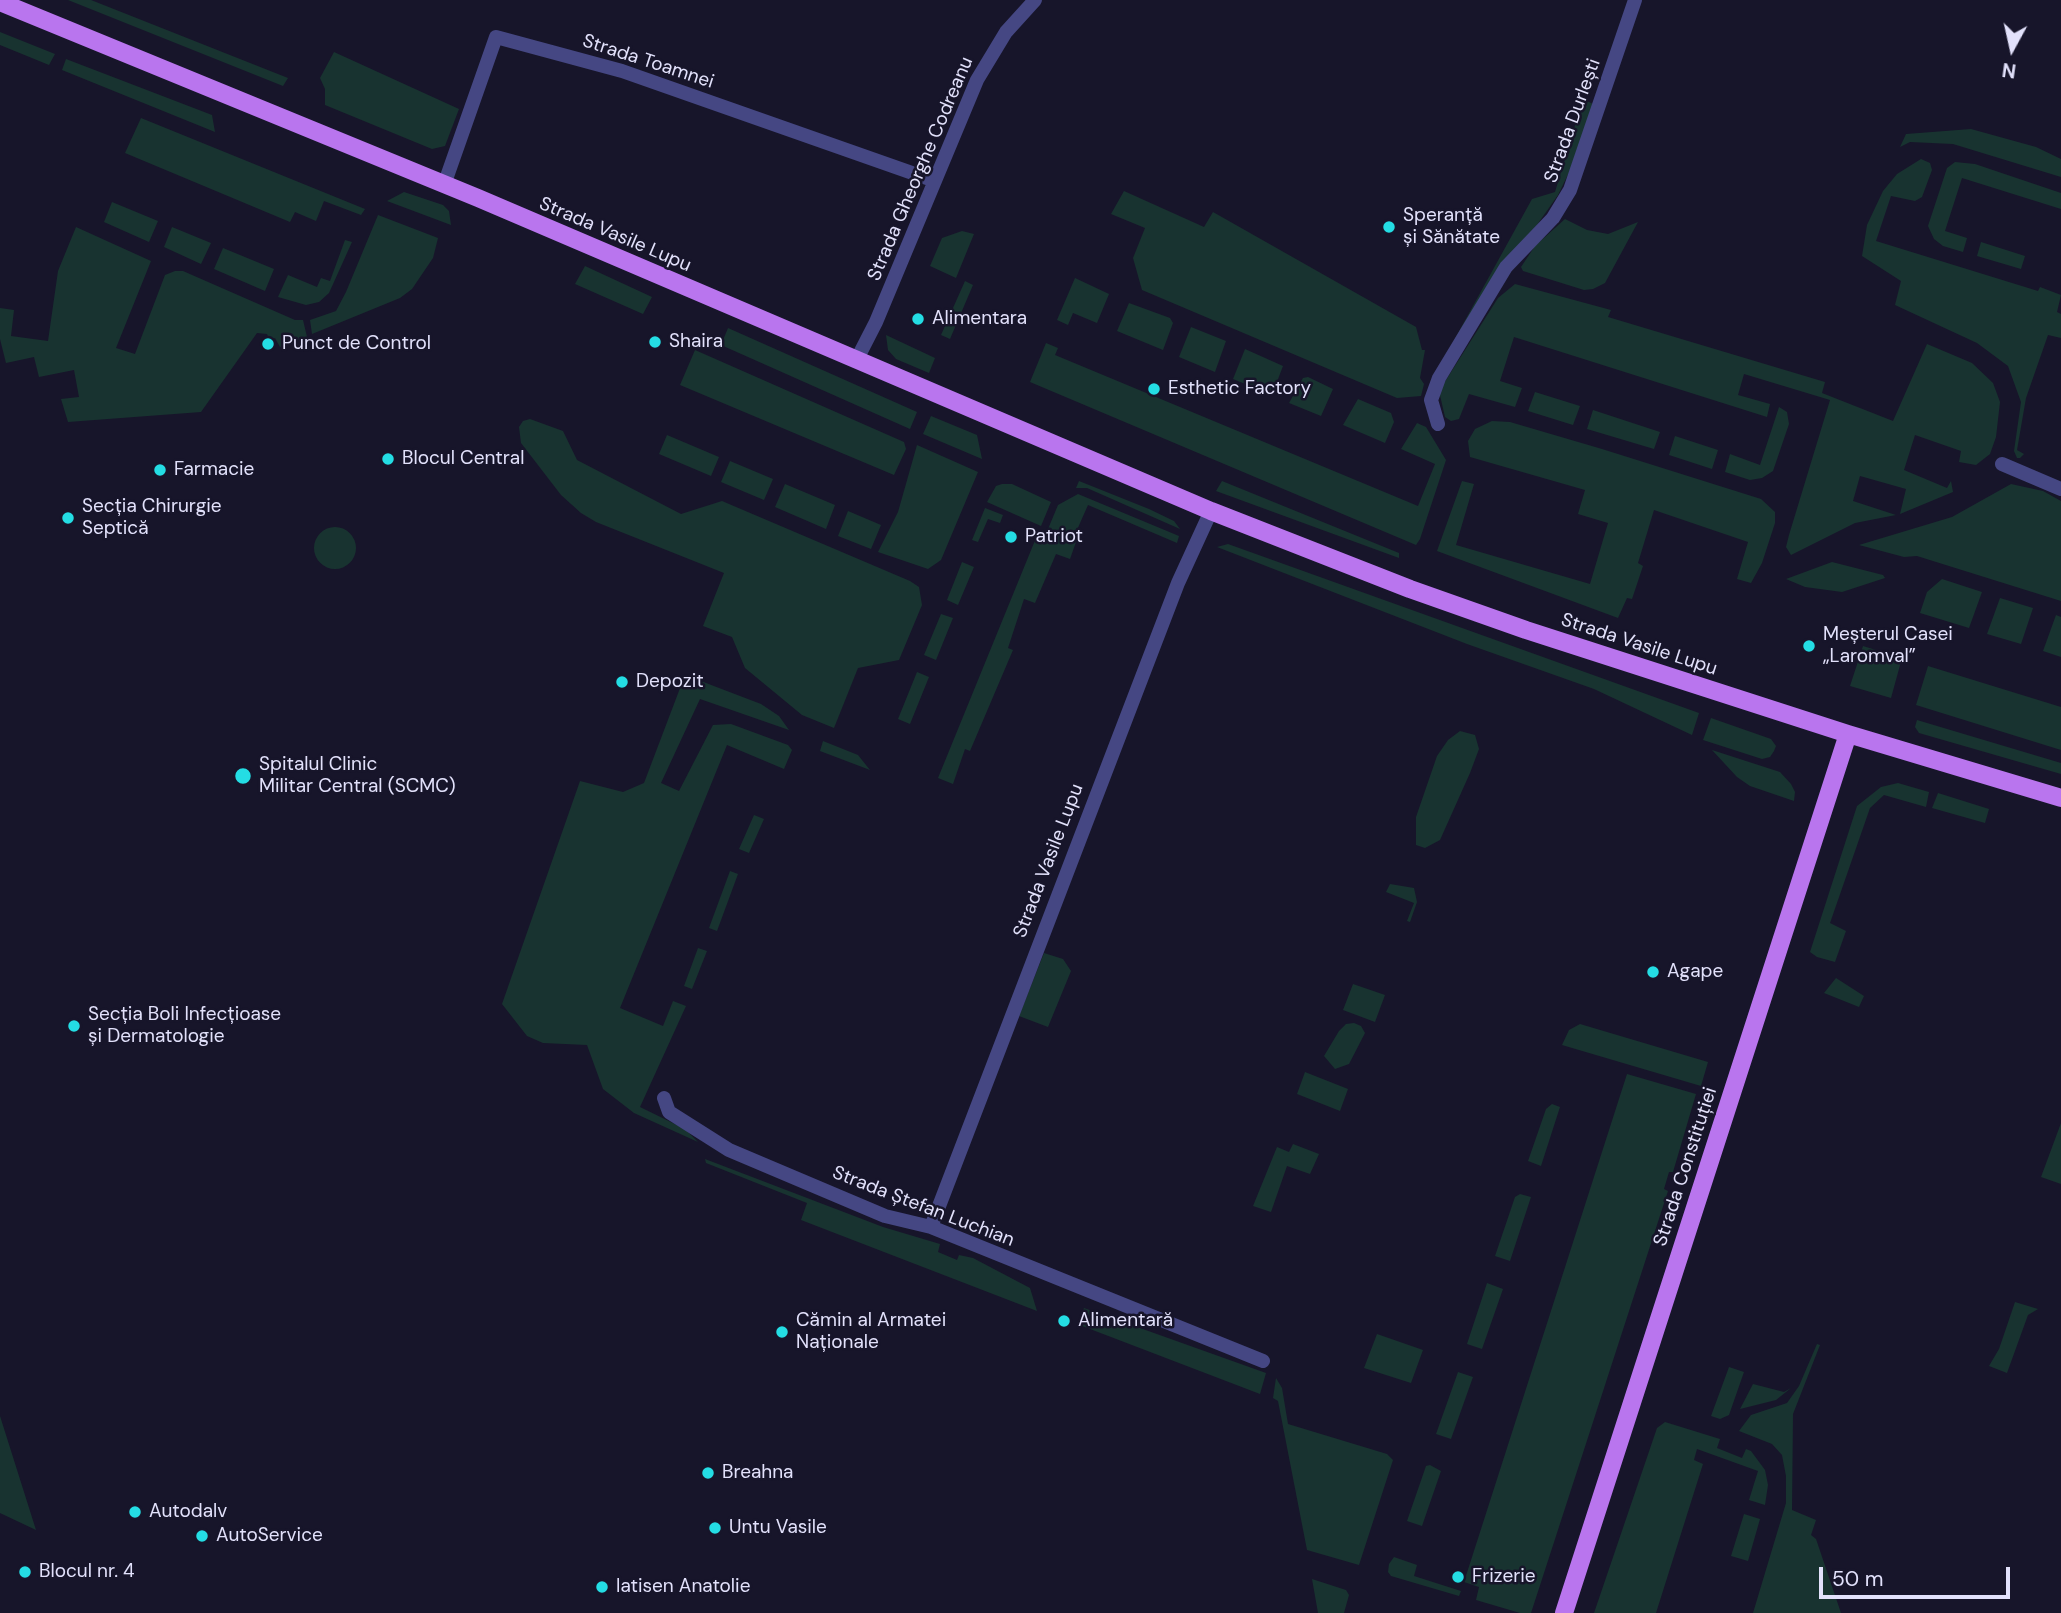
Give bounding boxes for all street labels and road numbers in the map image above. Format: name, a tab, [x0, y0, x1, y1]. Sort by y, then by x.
street label: Strada Toamnei	[579, 30, 717, 94]
street label: Strada Gheorghe Codreanu	[863, 54, 979, 284]
street label: Strada Durlești	[1540, 56, 1606, 186]
street label: Strada Vasile Lupu	[536, 193, 694, 277]
street label: Strada Vasile Lupu	[1558, 609, 1720, 681]
street label: Strada Vasile Lupu	[1009, 781, 1089, 941]
street label: Strada Constituției	[1650, 1085, 1722, 1249]
street label: Strada Ștefan Luchian	[829, 1162, 1017, 1252]

